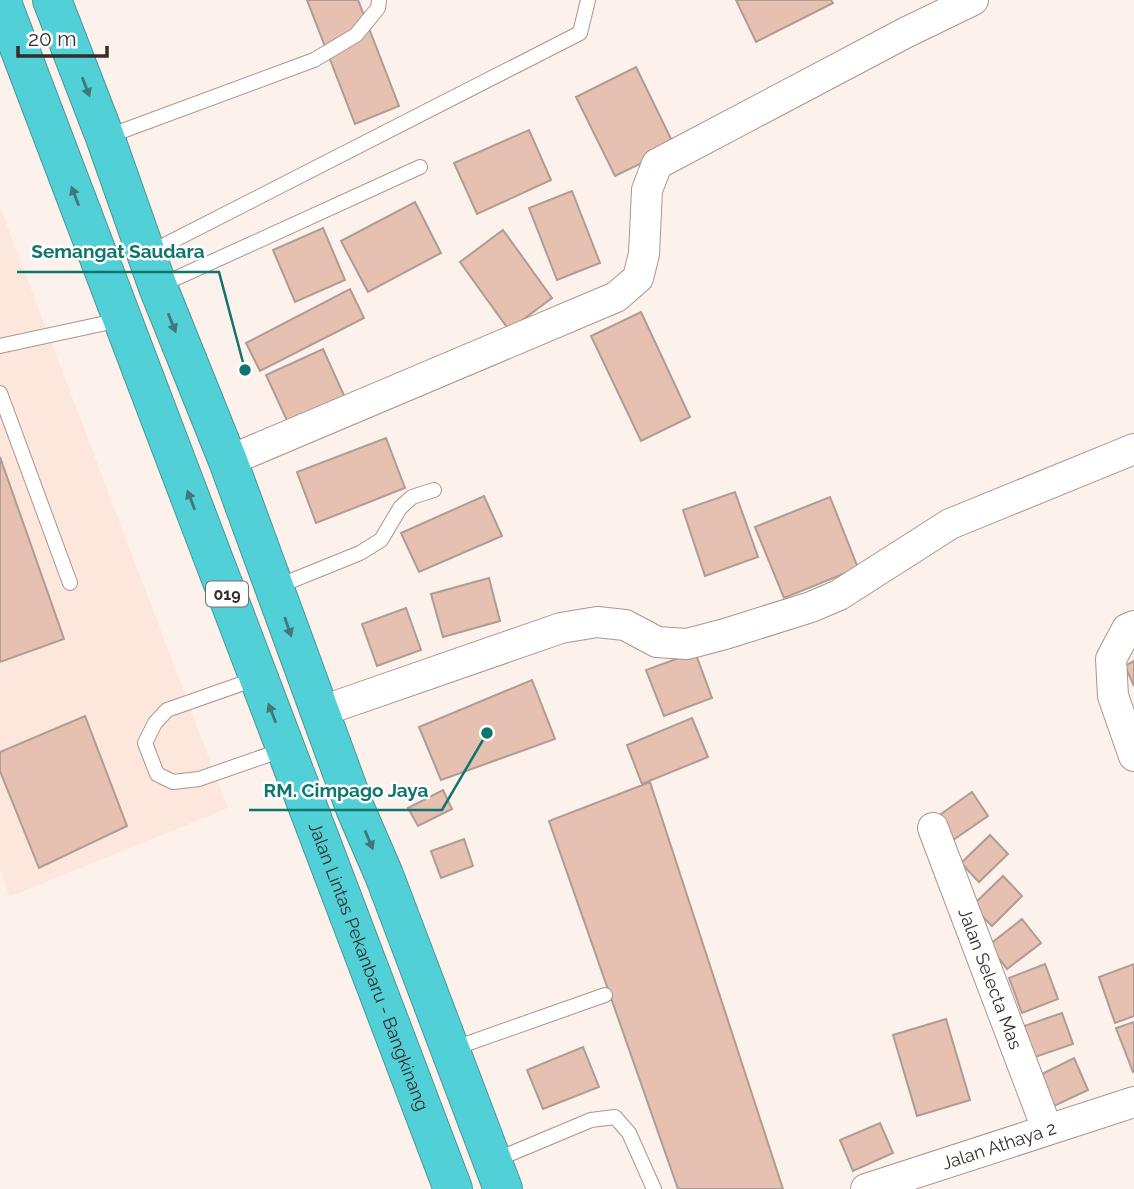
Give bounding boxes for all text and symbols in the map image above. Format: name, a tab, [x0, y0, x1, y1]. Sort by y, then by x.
scale bar	[18, 14, 107, 58]
text: 20 m	[28, 26, 76, 51]
one-way arrow	[80, 76, 91, 97]
one-way arrow	[70, 186, 81, 207]
callout: Semangat Saudara	[17, 232, 219, 272]
text: Semangat Saudara	[31, 240, 205, 262]
one-way arrow	[167, 313, 178, 334]
one-way arrow	[186, 490, 197, 511]
road number: 019	[206, 582, 248, 607]
one-way arrow	[283, 617, 294, 638]
one-way arrow	[267, 702, 278, 723]
callout: RM. Cimpago Jaya	[249, 770, 442, 810]
text: RM. Cimpago Jaya	[264, 779, 428, 801]
street label: Jalan Lintas Pekanbaru - Bangkinang	[305, 819, 433, 1114]
one-way arrow	[363, 830, 375, 850]
street label: Jalan Selecta Mas	[954, 905, 1027, 1052]
street label: Jalan Athaya 2	[939, 1117, 1059, 1174]

